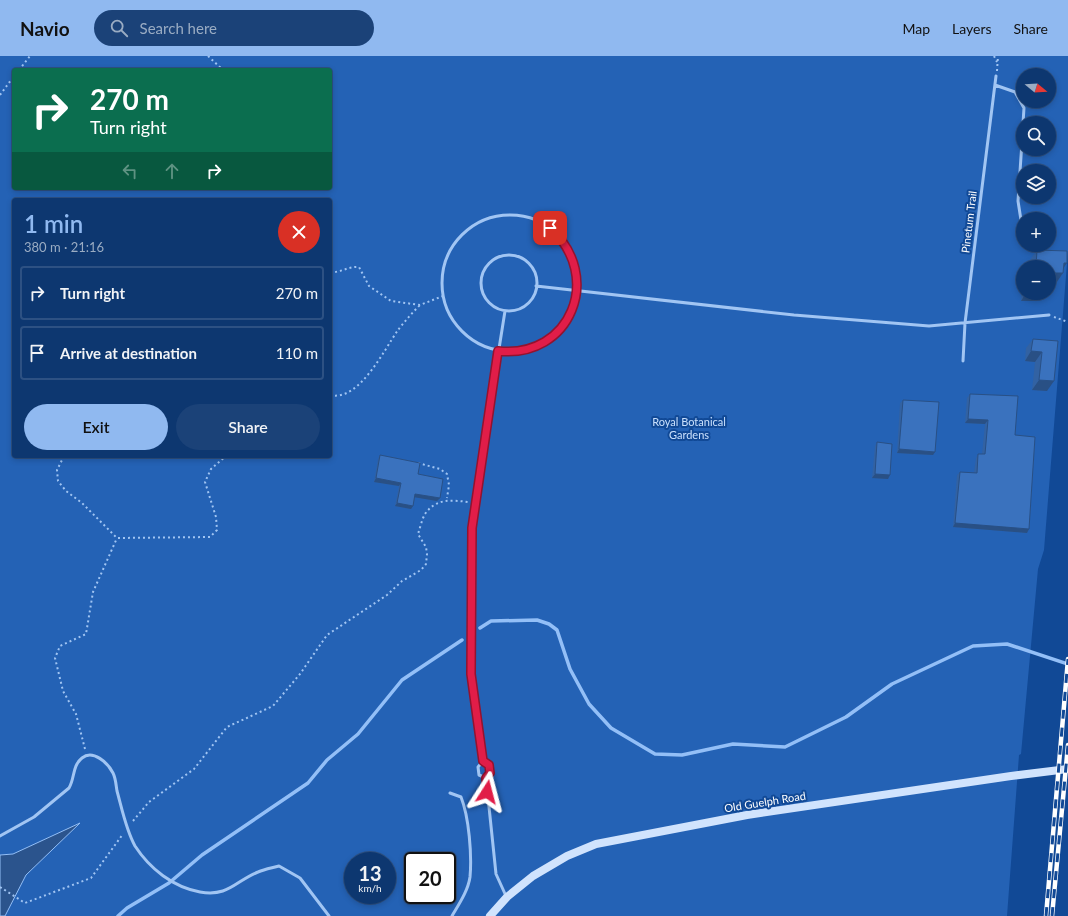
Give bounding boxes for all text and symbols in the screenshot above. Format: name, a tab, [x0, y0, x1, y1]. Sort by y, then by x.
search box	[94, 10, 374, 46]
text: Navio	[20, 17, 70, 40]
icon: search	[108, 17, 130, 39]
text: Search here	[140, 19, 217, 37]
text: Map	[902, 20, 930, 37]
text: Layers	[952, 20, 992, 37]
text: Share	[1014, 20, 1048, 37]
north arrow	[1016, 68, 1056, 108]
map controls	[1016, 68, 1056, 300]
text: 270 m	[90, 82, 169, 116]
icon: right	[24, 84, 76, 136]
text: Turn right	[90, 116, 167, 138]
button: search	[1016, 116, 1056, 156]
icon: left	[119, 160, 141, 182]
icon: ahead	[161, 160, 183, 182]
icon: right	[203, 160, 225, 182]
button: layers	[1016, 164, 1056, 204]
street label: Pinetum Trail	[958, 190, 979, 254]
text: 1 min	[24, 209, 83, 238]
button: close	[278, 211, 320, 253]
pin	[533, 211, 567, 245]
button: +	[1016, 212, 1056, 252]
icon: arrive	[539, 217, 561, 239]
text: 380 m · 21:16	[24, 239, 104, 255]
button: −	[1016, 260, 1056, 300]
icon: right	[26, 282, 48, 304]
text: Turn right	[60, 284, 125, 302]
text: 270 m	[276, 284, 318, 302]
icon: arrive	[26, 342, 48, 364]
text: Arrive at destination	[60, 344, 197, 362]
text: 110 m	[276, 344, 318, 362]
button: Exit	[24, 404, 168, 450]
button: Share	[176, 404, 320, 450]
park label: Royal Botanical Gardens	[652, 415, 726, 441]
position arrow	[466, 771, 508, 813]
street label: Old Guelph Road	[723, 789, 807, 814]
speed limit sign: 20	[404, 852, 456, 904]
text: 13	[358, 861, 382, 885]
text: km/h	[358, 882, 382, 894]

